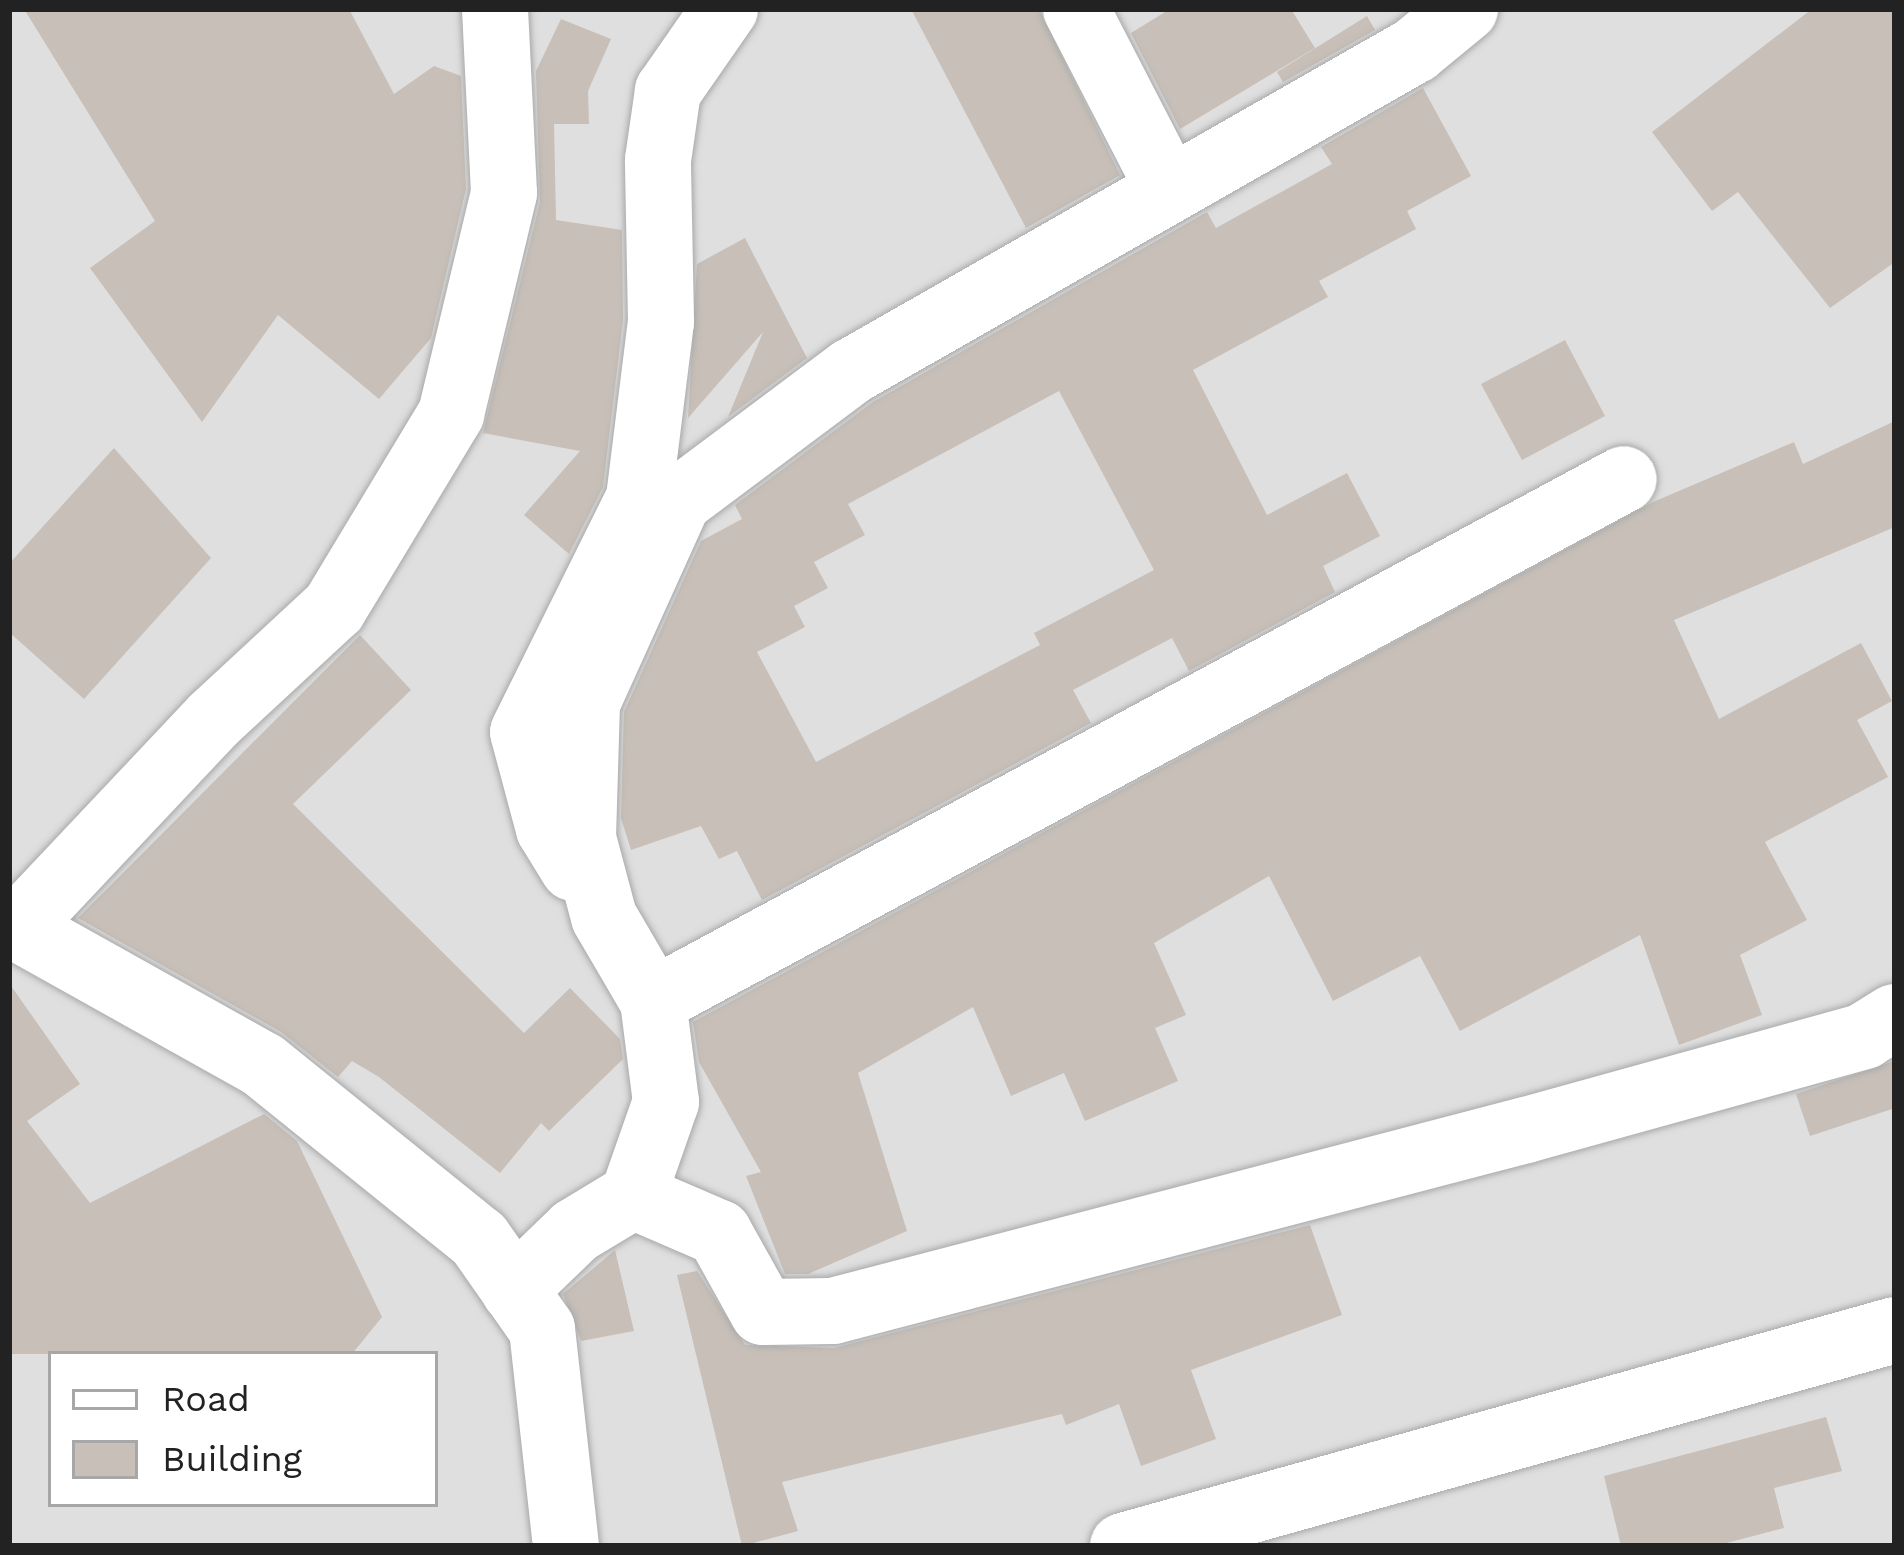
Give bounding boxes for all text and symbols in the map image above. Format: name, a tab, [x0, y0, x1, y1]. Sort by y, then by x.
legend	[48, 1351, 438, 1507]
text: Road	[162, 1378, 250, 1420]
text: Building	[162, 1438, 302, 1480]

